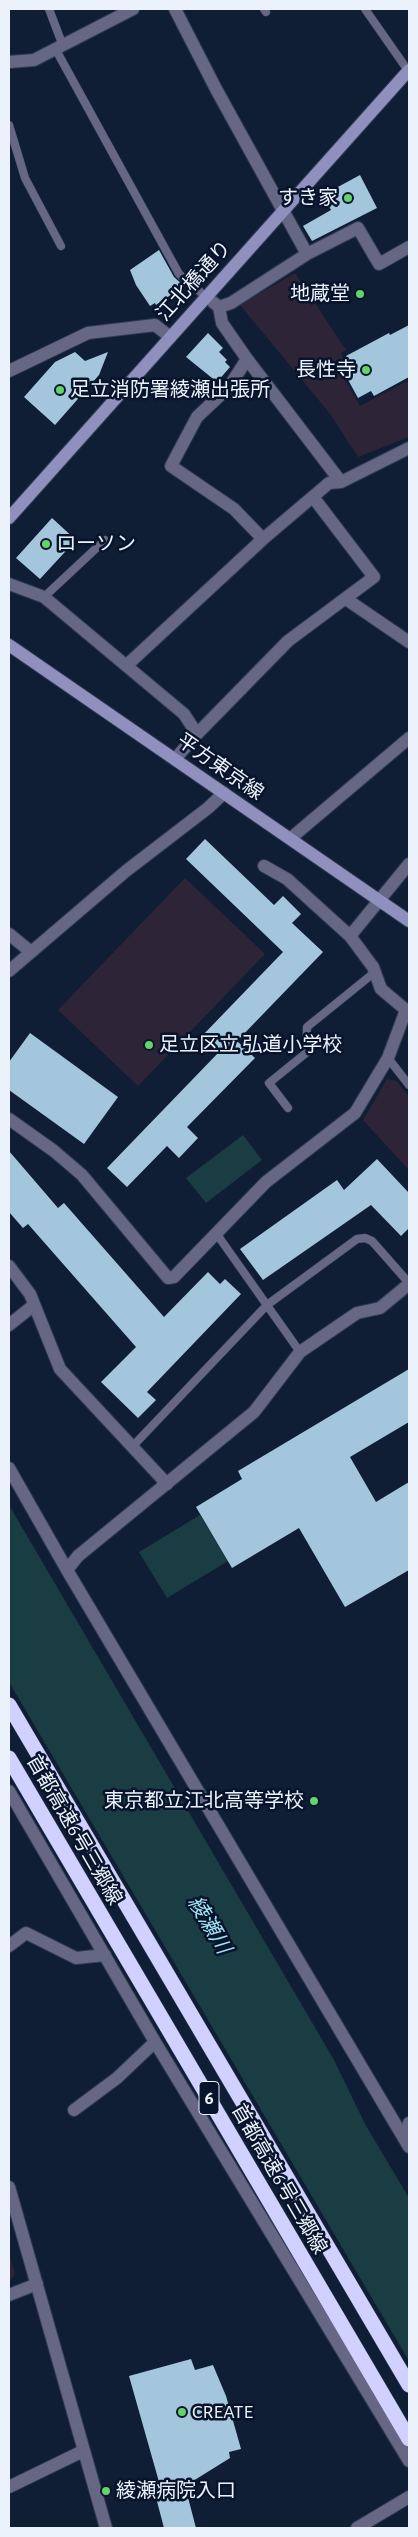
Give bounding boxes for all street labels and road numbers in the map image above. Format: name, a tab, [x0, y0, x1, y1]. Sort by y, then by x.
street label: 江北橋通り	[152, 236, 236, 326]
street label: 平方東京線	[172, 728, 268, 806]
street label: 首都高速6号三郷線	[21, 1751, 127, 1909]
road number: 6	[199, 2082, 219, 2114]
street label: 首都高速6号三郷線	[226, 2100, 332, 2258]

